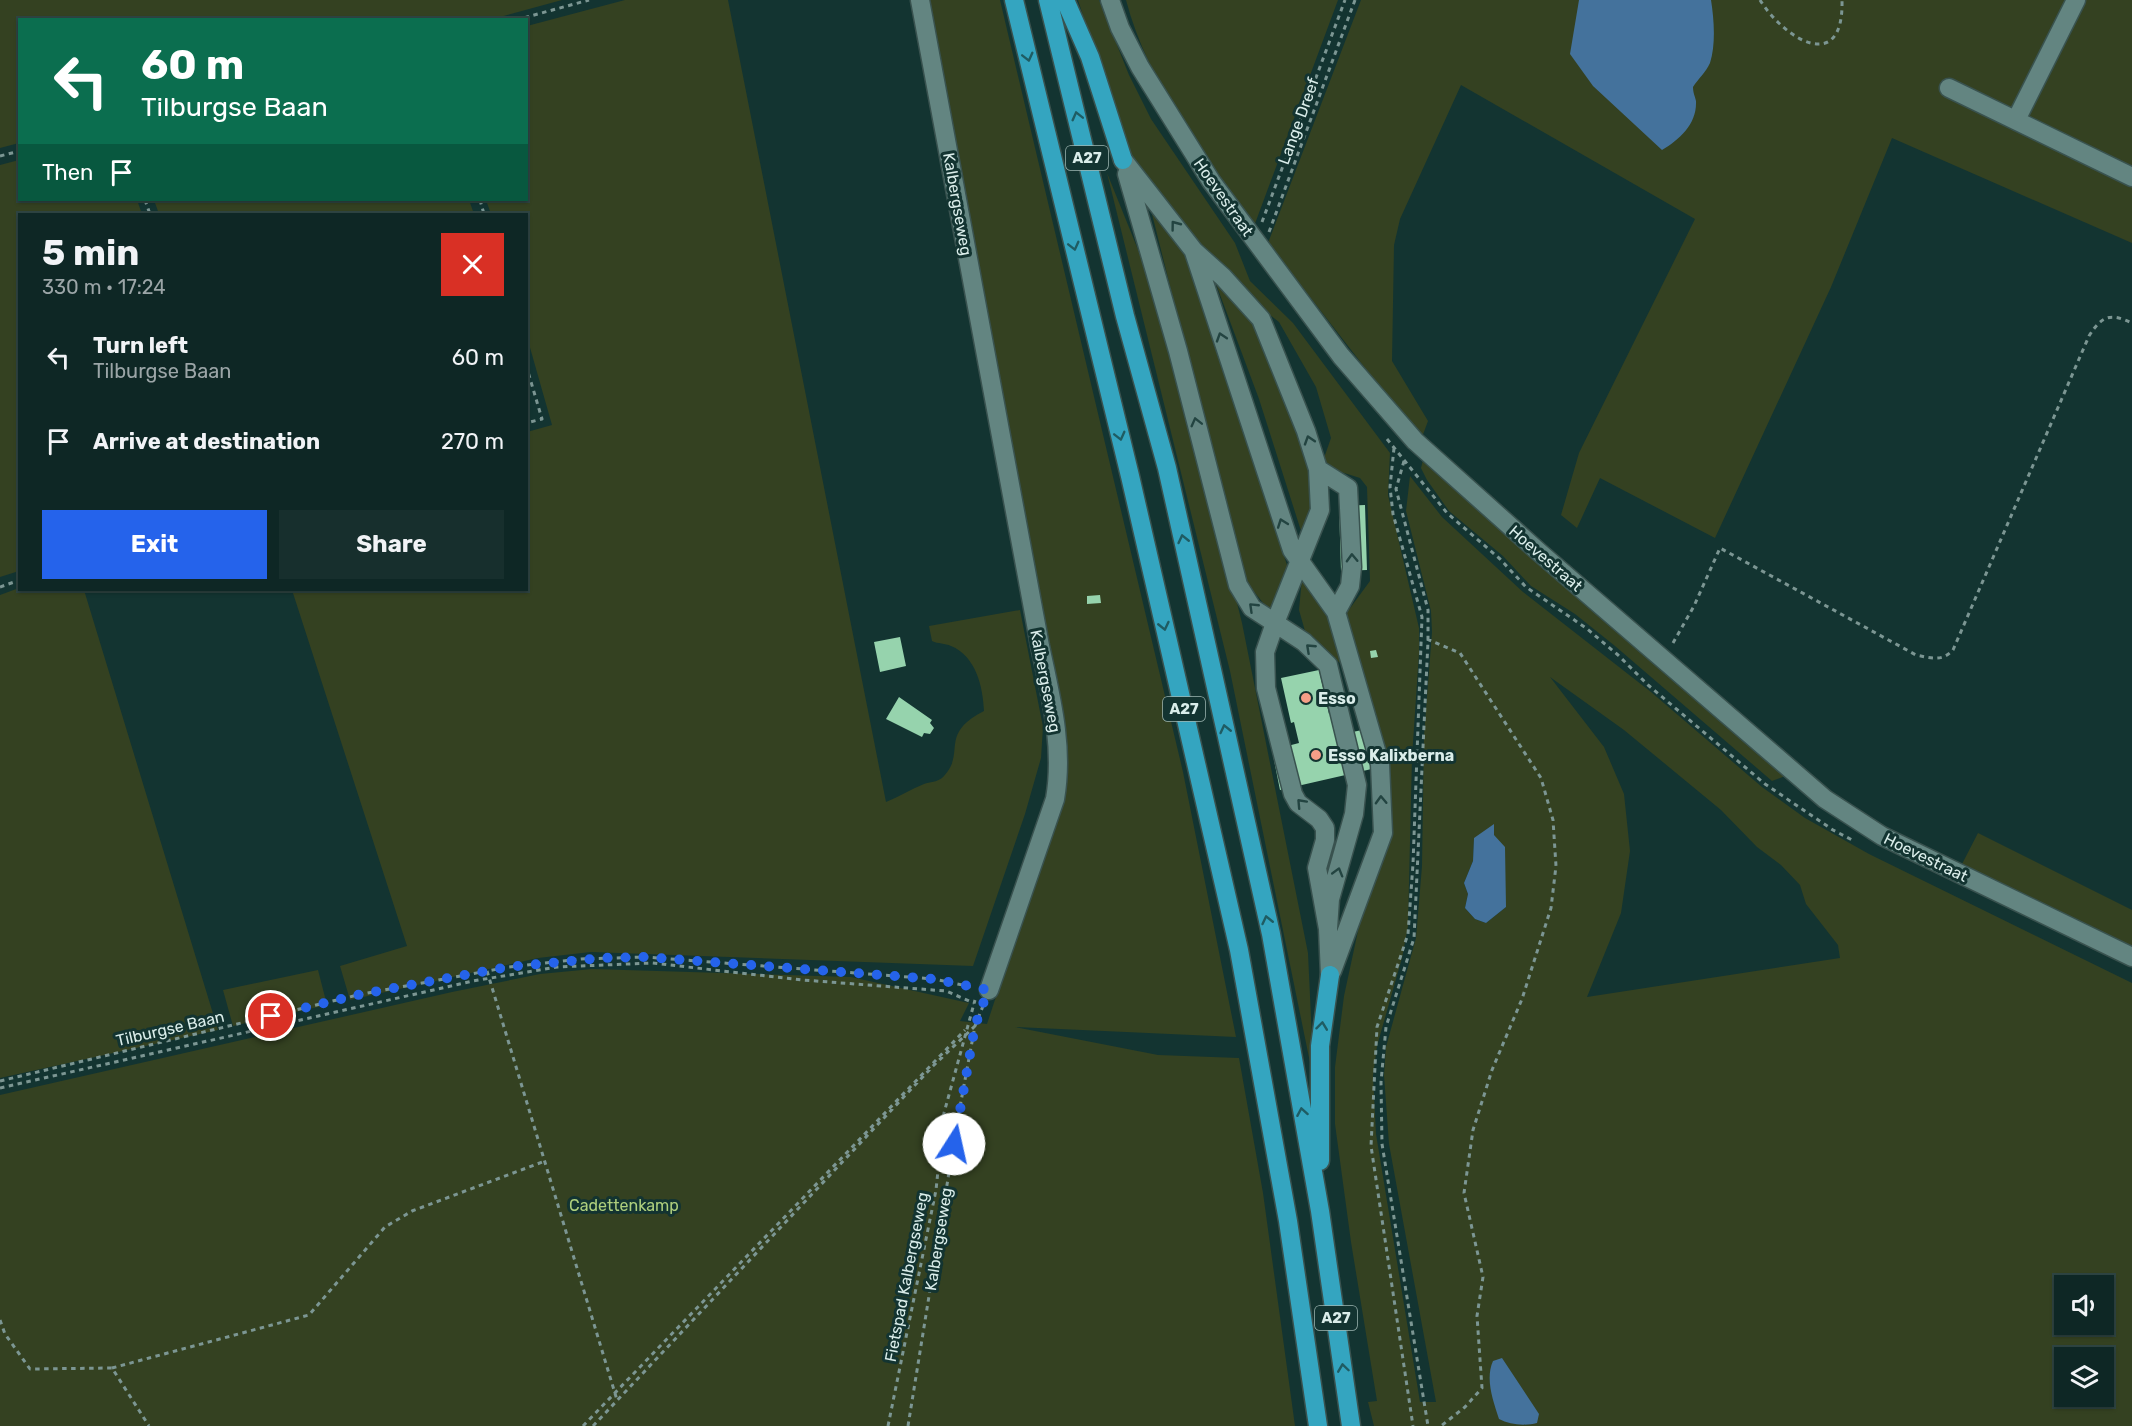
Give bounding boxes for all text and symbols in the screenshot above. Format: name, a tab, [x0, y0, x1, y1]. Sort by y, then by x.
text: 60 m	[141, 40, 244, 90]
icon: left	[42, 42, 120, 120]
one-way arrow	[1020, 52, 1033, 62]
street label: Lange Dreef	[1274, 74, 1323, 167]
text: Tilburgse Baan	[141, 91, 328, 123]
one-way arrow	[1071, 111, 1084, 121]
road number: A27	[1066, 146, 1108, 170]
street label: Kalbergseweg	[939, 151, 976, 257]
street label: Hoevestraat	[1190, 155, 1257, 240]
icon: arrive	[105, 156, 138, 189]
text: Then	[42, 159, 93, 186]
one-way arrow	[1171, 221, 1182, 232]
text: 5 min	[42, 231, 139, 274]
button: close	[441, 233, 504, 296]
one-way arrow	[1066, 241, 1079, 251]
text: 330 m · 17:24	[42, 275, 166, 299]
text: Turn left	[93, 332, 188, 359]
one-way arrow	[1216, 332, 1229, 343]
icon: left	[42, 341, 75, 374]
text: 60 m	[452, 344, 504, 371]
text: Tilburgse Baan	[93, 359, 231, 383]
one-way arrow	[1191, 417, 1204, 427]
icon: arrive	[42, 425, 75, 458]
text: Arrive at destination	[93, 428, 320, 455]
text: 270 m	[441, 428, 504, 455]
one-way arrow	[1112, 431, 1125, 441]
one-way arrow	[1304, 435, 1316, 446]
button: Exit	[42, 510, 267, 579]
button: Share	[279, 510, 504, 579]
one-way arrow	[1276, 518, 1289, 528]
street label: Hoevestraat	[1505, 521, 1586, 595]
one-way arrow	[1177, 534, 1190, 544]
one-way arrow	[1345, 553, 1358, 562]
one-way arrow	[1250, 603, 1261, 614]
one-way arrow	[1157, 620, 1170, 630]
street label: Kalbergseweg	[1026, 628, 1065, 734]
one-way arrow	[1307, 645, 1318, 656]
place label: Esso	[1318, 689, 1356, 708]
marker: Esso	[1299, 691, 1313, 705]
road number: A27	[1163, 697, 1205, 721]
one-way arrow	[1219, 725, 1232, 735]
place label: Esso Kalixberna	[1328, 746, 1454, 765]
marker: Esso Kalixberna	[1309, 748, 1323, 762]
one-way arrow	[1375, 796, 1388, 805]
one-way arrow	[1297, 800, 1308, 810]
street label: Hoevestraat	[1881, 829, 1971, 886]
one-way arrow	[1331, 867, 1343, 878]
one-way arrow	[1262, 915, 1275, 925]
pin	[245, 990, 296, 1041]
icon: arrive	[254, 999, 287, 1032]
street label: Tilburgse Baan	[114, 1007, 226, 1050]
one-way arrow	[1316, 1022, 1328, 1031]
one-way arrow	[1297, 1107, 1309, 1116]
position arrow	[922, 1112, 986, 1176]
street label: Kalbergseweg	[921, 1186, 956, 1292]
street label: Fietspad Kalbergseweg	[881, 1191, 932, 1364]
park label: Cadettenkamp	[569, 1196, 679, 1215]
map controls	[2054, 1275, 2114, 1407]
button: sound	[2054, 1275, 2114, 1335]
road number: A27	[1315, 1306, 1357, 1330]
button: layers	[2054, 1347, 2114, 1407]
one-way arrow	[1337, 1363, 1349, 1373]

